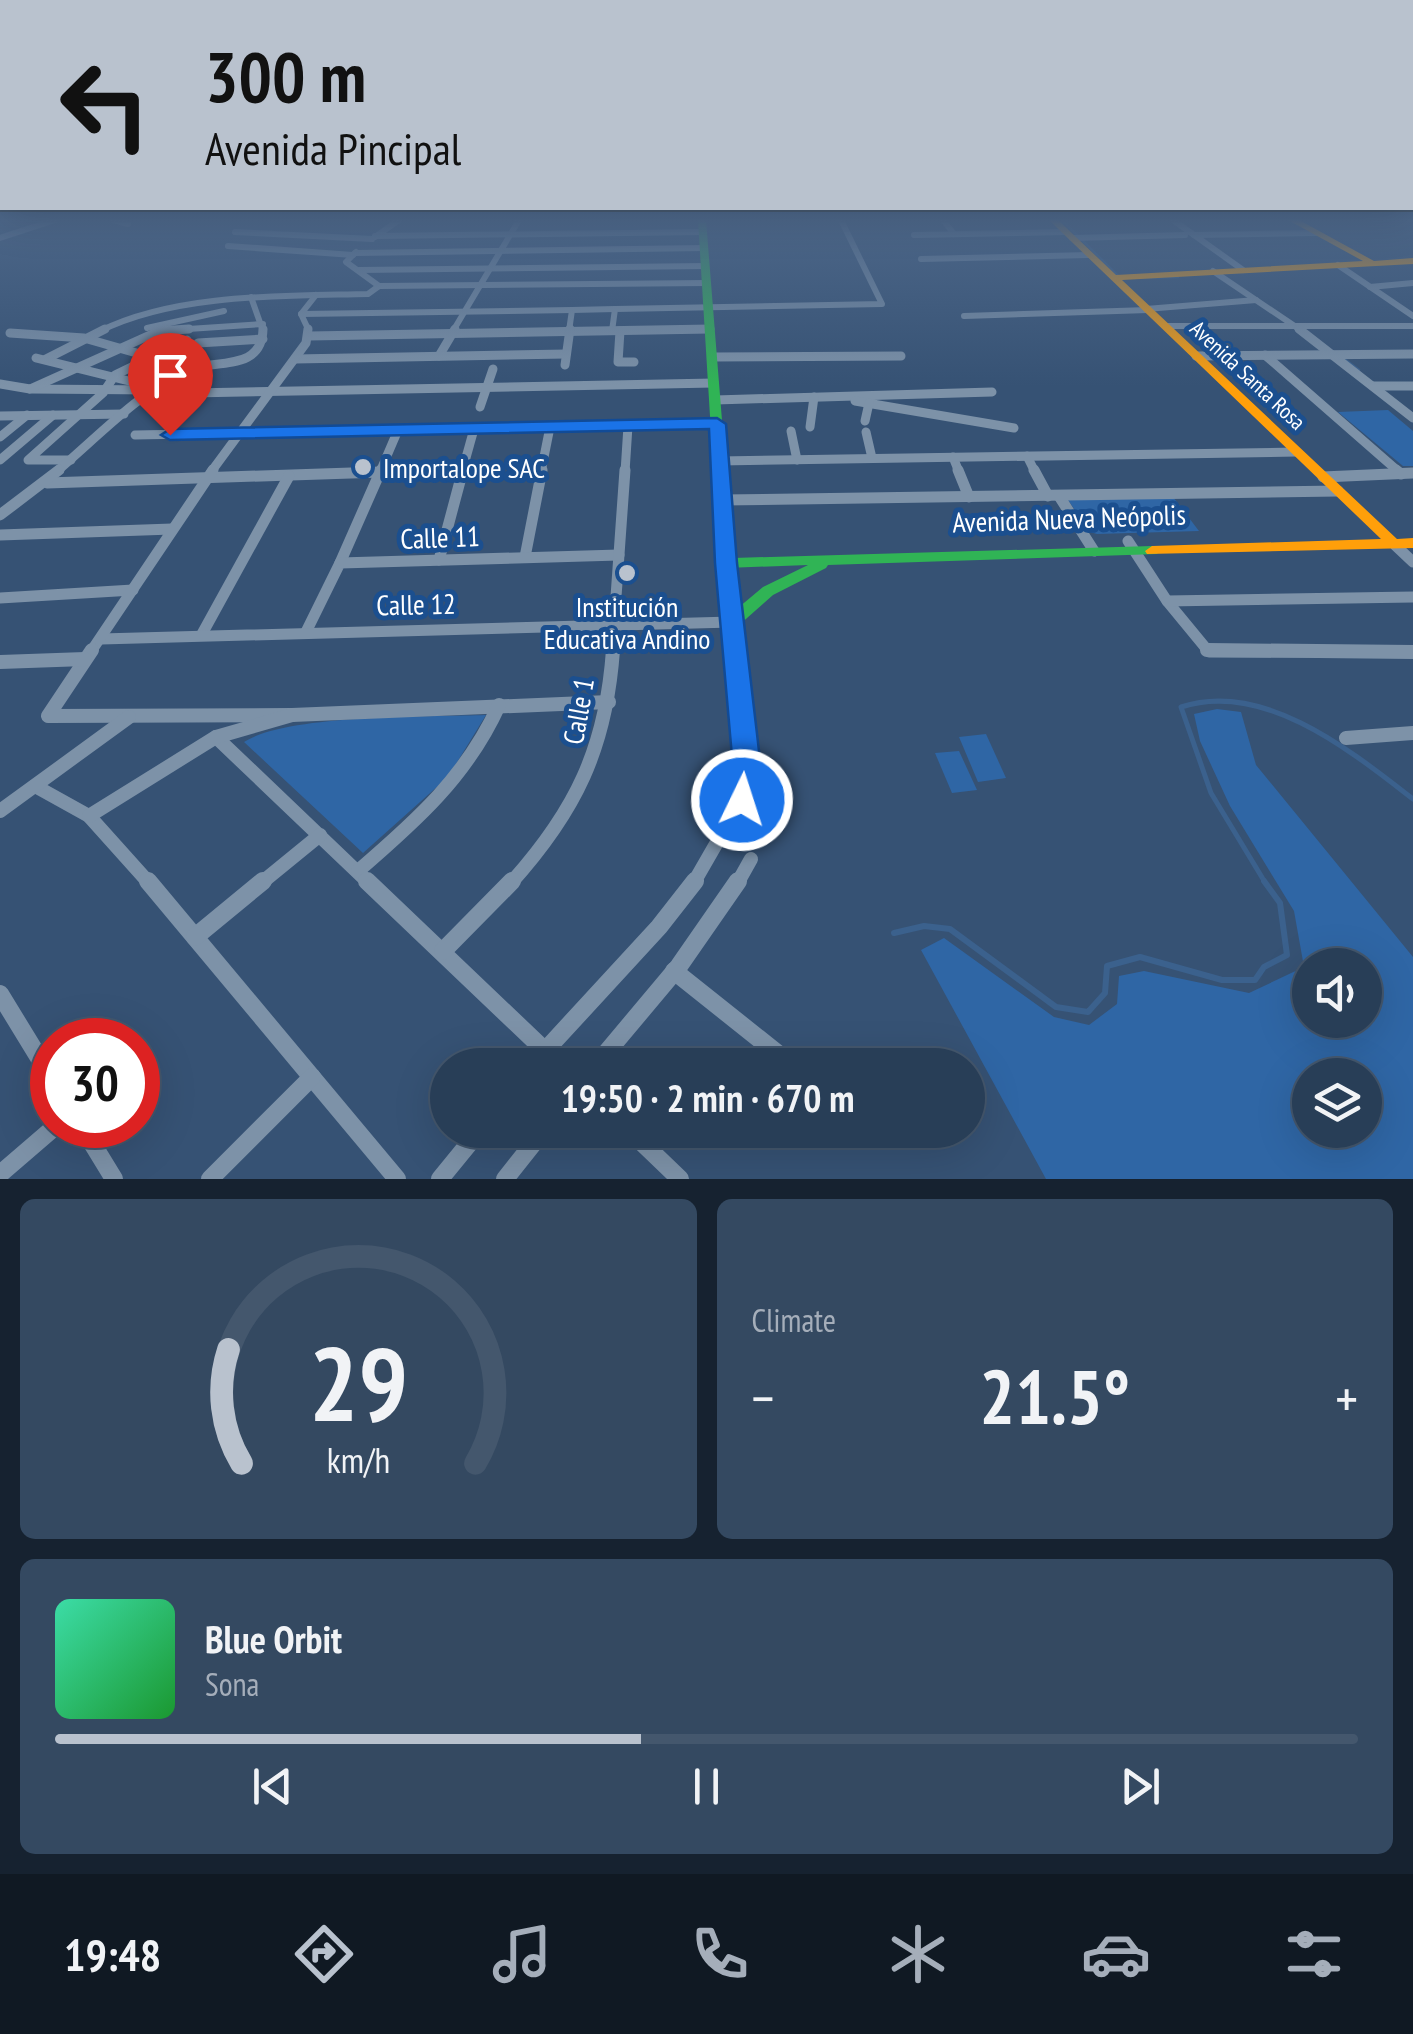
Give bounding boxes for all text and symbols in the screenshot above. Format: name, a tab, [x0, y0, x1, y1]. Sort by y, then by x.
text: 300 m	[205, 31, 366, 121]
icon: left	[40, 40, 170, 170]
text: Avenida Pincipal	[205, 119, 461, 177]
street label: Avenida Santa Rosa	[1184, 314, 1312, 436]
pin	[128, 333, 213, 436]
icon: arrive	[143, 348, 198, 403]
place label: Importalope SAC	[383, 449, 545, 486]
marker: Importalope SAC	[352, 456, 374, 478]
street label: Avenida Nueva Neópolis	[952, 495, 1186, 541]
street label: Calle 11	[400, 517, 480, 557]
marker: Institución Educativa Andino	[616, 562, 638, 584]
street label: Calle 12	[376, 585, 456, 623]
place label: Institución Educativa Andino	[544, 588, 710, 657]
street label: Calle 1	[554, 675, 602, 747]
position arrow	[690, 748, 794, 852]
map controls	[1292, 948, 1382, 1148]
button: sound	[1292, 948, 1382, 1038]
speed limit sign: 30	[30, 1018, 160, 1148]
button: layers	[1292, 1058, 1382, 1148]
text: 19:50 · 2 min · 670 m	[561, 1073, 854, 1122]
text: Climate	[752, 1299, 836, 1341]
text: 29	[309, 1315, 408, 1450]
text: 21.5°	[979, 1348, 1130, 1445]
text: −	[752, 1362, 774, 1433]
text: +	[1335, 1362, 1358, 1433]
text: km/h	[327, 1437, 390, 1483]
text: Blue Orbit	[205, 1614, 342, 1663]
text: Sona	[205, 1663, 259, 1705]
icon: previous	[245, 1759, 300, 1814]
icon: pause	[679, 1759, 734, 1814]
icon: next	[1113, 1759, 1168, 1814]
icon: directions	[289, 1919, 359, 1989]
icon: music	[487, 1919, 557, 1989]
icon: phone	[685, 1919, 755, 1989]
icon: climate	[883, 1919, 953, 1989]
icon: car	[1081, 1919, 1151, 1989]
icon: filters	[1279, 1919, 1349, 1989]
text: 19:48	[64, 1925, 161, 1983]

